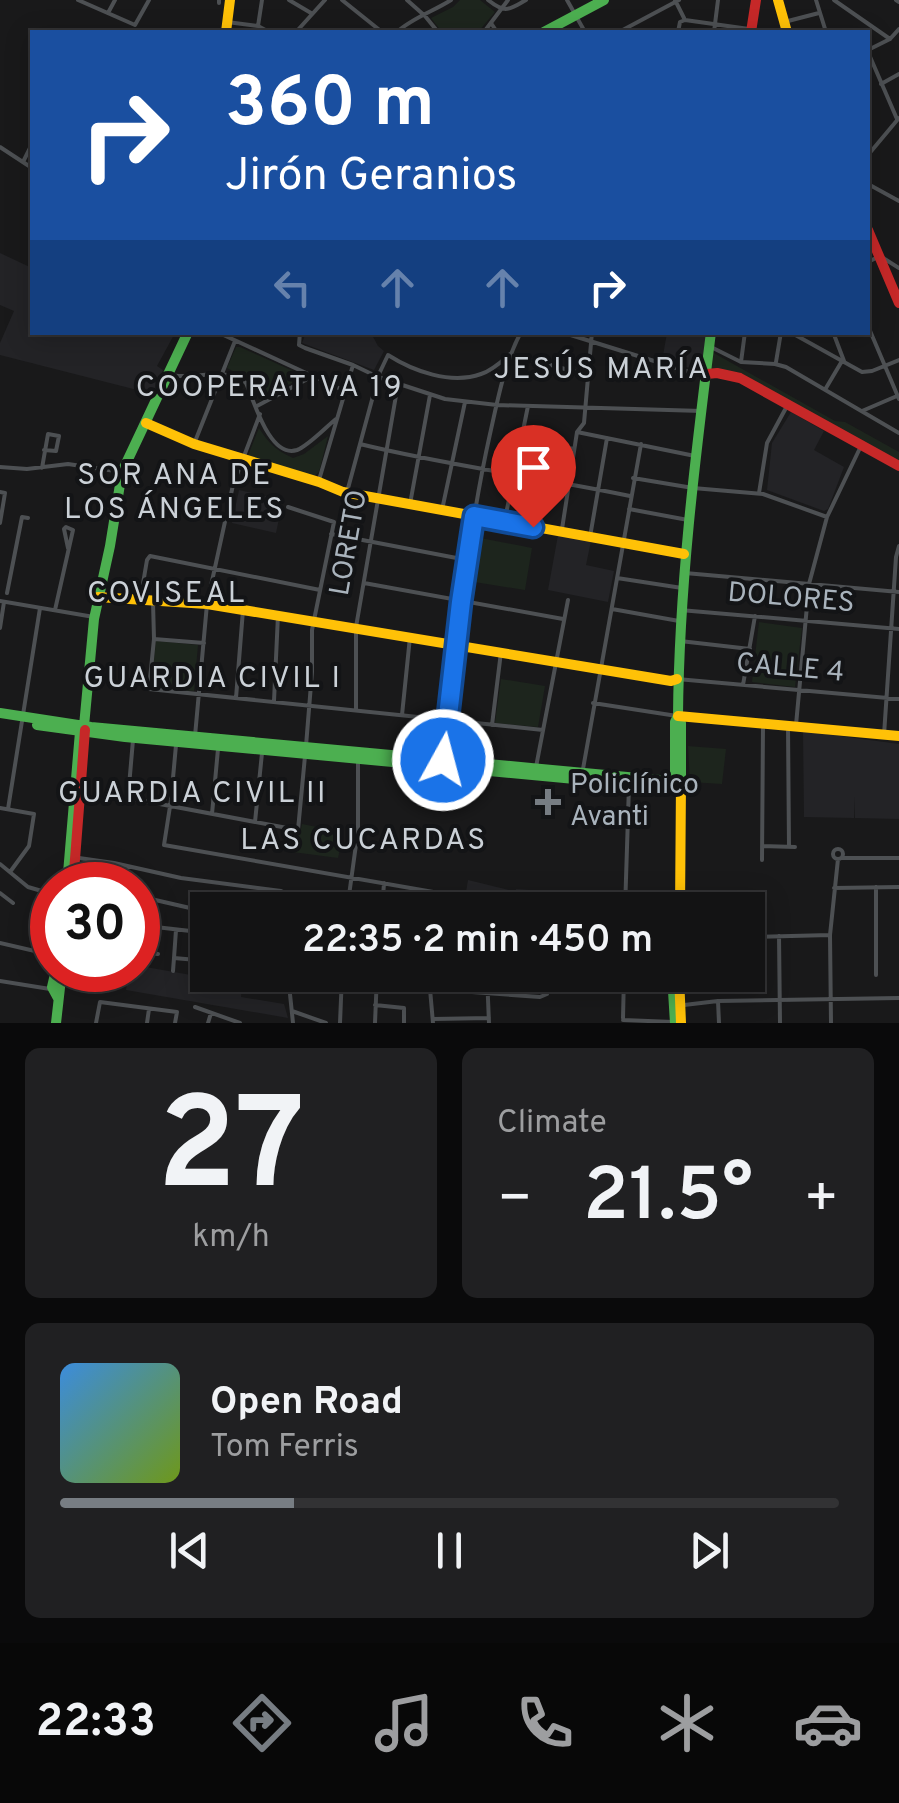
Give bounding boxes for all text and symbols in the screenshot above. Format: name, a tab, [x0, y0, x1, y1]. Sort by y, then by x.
text: 360 m	[225, 62, 435, 151]
icon: right	[60, 70, 190, 200]
text: Jirón Geranios	[225, 149, 517, 206]
icon: left	[265, 260, 320, 315]
icon: ahead	[370, 260, 425, 315]
icon: ahead	[475, 260, 530, 315]
icon: right	[580, 260, 635, 315]
district label: JESÚS MARÍA	[494, 349, 710, 389]
district label: COOPERATIVA 19	[136, 370, 404, 407]
pin	[491, 425, 576, 528]
icon: arrive	[506, 440, 561, 495]
district label: SOR ANA DE LOS ÁNGELES	[64, 458, 286, 529]
street label: LORETO	[323, 487, 377, 599]
district label: COVISEAL	[87, 576, 247, 613]
street label: DOLORES	[726, 576, 856, 622]
street label: CALLE 4	[735, 646, 845, 692]
district label: GUARDIA CIVIL I	[84, 661, 342, 698]
position arrow	[391, 708, 495, 812]
place label: Policlínico Avanti	[570, 768, 699, 836]
district label: GUARDIA CIVIL II	[58, 776, 328, 813]
marker: Policlínico Avanti	[535, 789, 561, 815]
district label: LAS CUCARDAS	[240, 823, 488, 860]
speed limit sign: 30	[30, 862, 160, 992]
text: 22:35 · 2 min · 450 m	[302, 917, 653, 966]
text: 27	[157, 1070, 305, 1235]
text: Climate	[497, 1104, 607, 1144]
text: 21.5°	[583, 1152, 753, 1247]
text: −	[497, 1166, 532, 1236]
text: +	[804, 1166, 839, 1236]
text: km/h	[192, 1218, 270, 1258]
text: Open Road	[210, 1379, 403, 1428]
text: Tom Ferris	[210, 1428, 359, 1468]
icon: previous	[162, 1523, 217, 1578]
icon: pause	[422, 1523, 477, 1578]
icon: next	[682, 1523, 737, 1578]
icon: directions	[227, 1688, 297, 1758]
icon: music	[369, 1688, 439, 1758]
icon: phone	[510, 1688, 580, 1758]
icon: climate	[652, 1688, 722, 1758]
icon: car	[793, 1688, 863, 1758]
text: 22:33	[36, 1695, 156, 1752]

